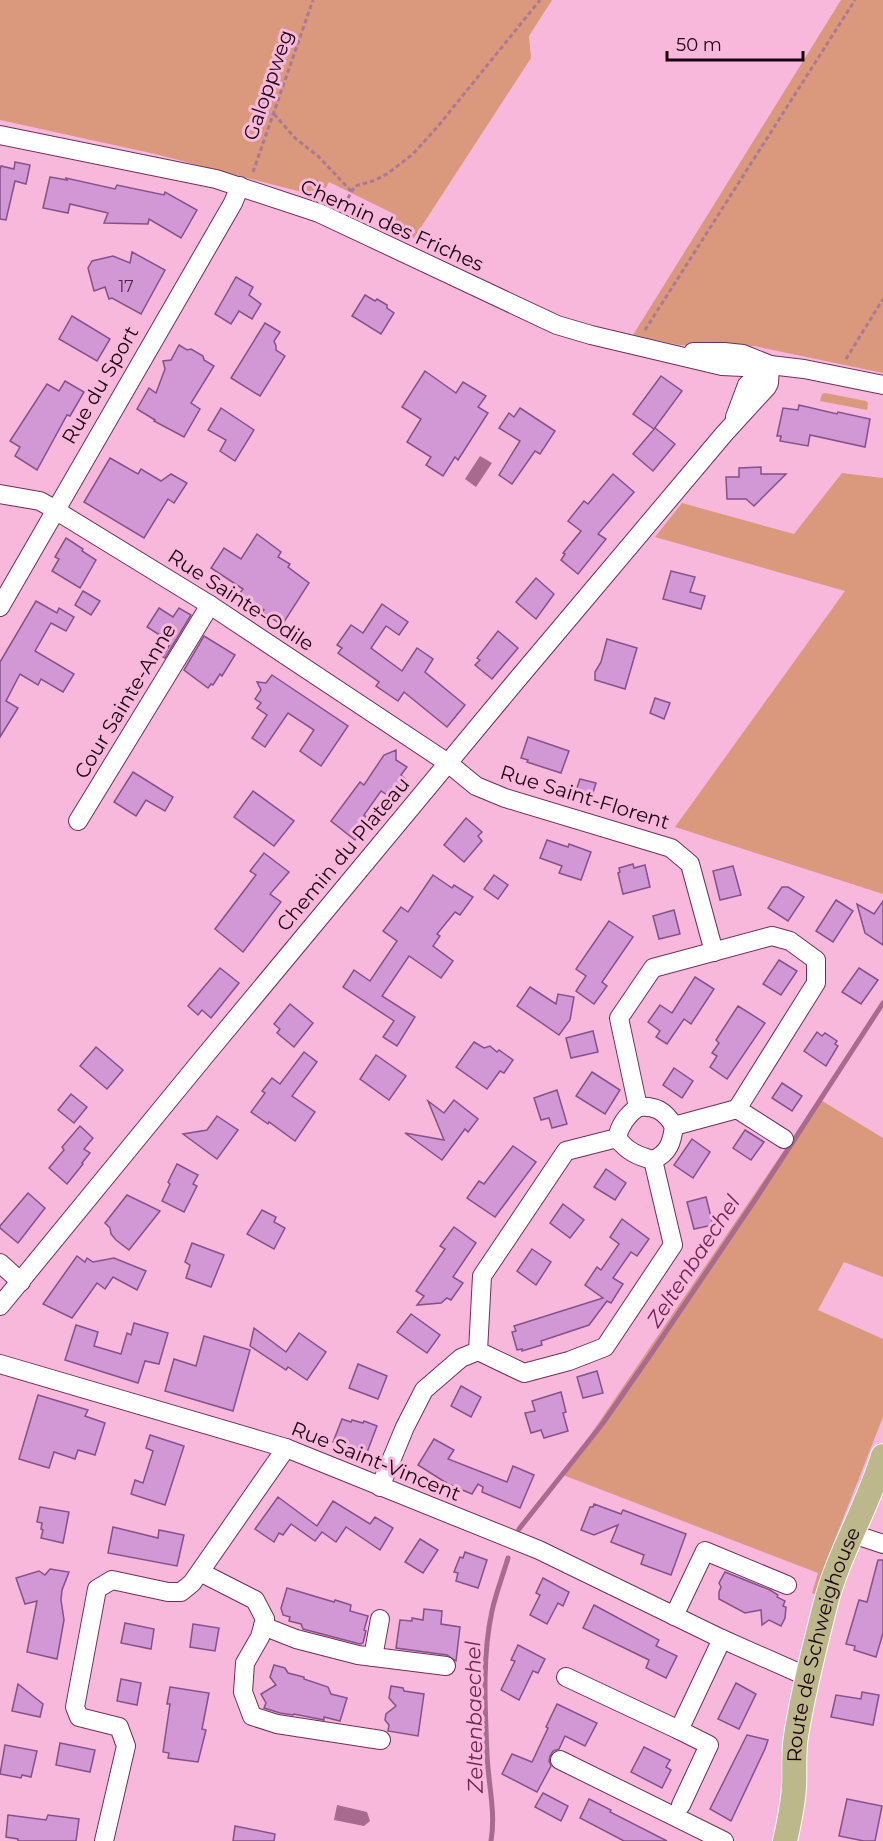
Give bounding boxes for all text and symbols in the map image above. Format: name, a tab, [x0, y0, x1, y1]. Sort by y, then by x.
scale bar	[667, 24, 804, 62]
street label: Galoppweg	[238, 27, 298, 143]
text: 50 m	[676, 34, 722, 56]
street label: Chemin des Friches	[297, 174, 488, 276]
house number: 17	[118, 277, 134, 296]
street label: Rue du Sport	[57, 322, 143, 448]
street label: Rue Sainte-Odile	[164, 544, 318, 656]
street label: Cour Sainte-Anne	[69, 619, 181, 783]
street label: Rue Saint-Florent	[497, 760, 673, 834]
street label: Chemin du Plateau	[272, 772, 414, 936]
water label: Zeltenbaechel	[641, 1190, 745, 1332]
street label: Rue Saint-Vincent	[288, 1416, 464, 1506]
street label: Route de Schweighouse	[782, 1523, 865, 1763]
water label: Zeltenbaechel	[460, 1640, 488, 1794]

